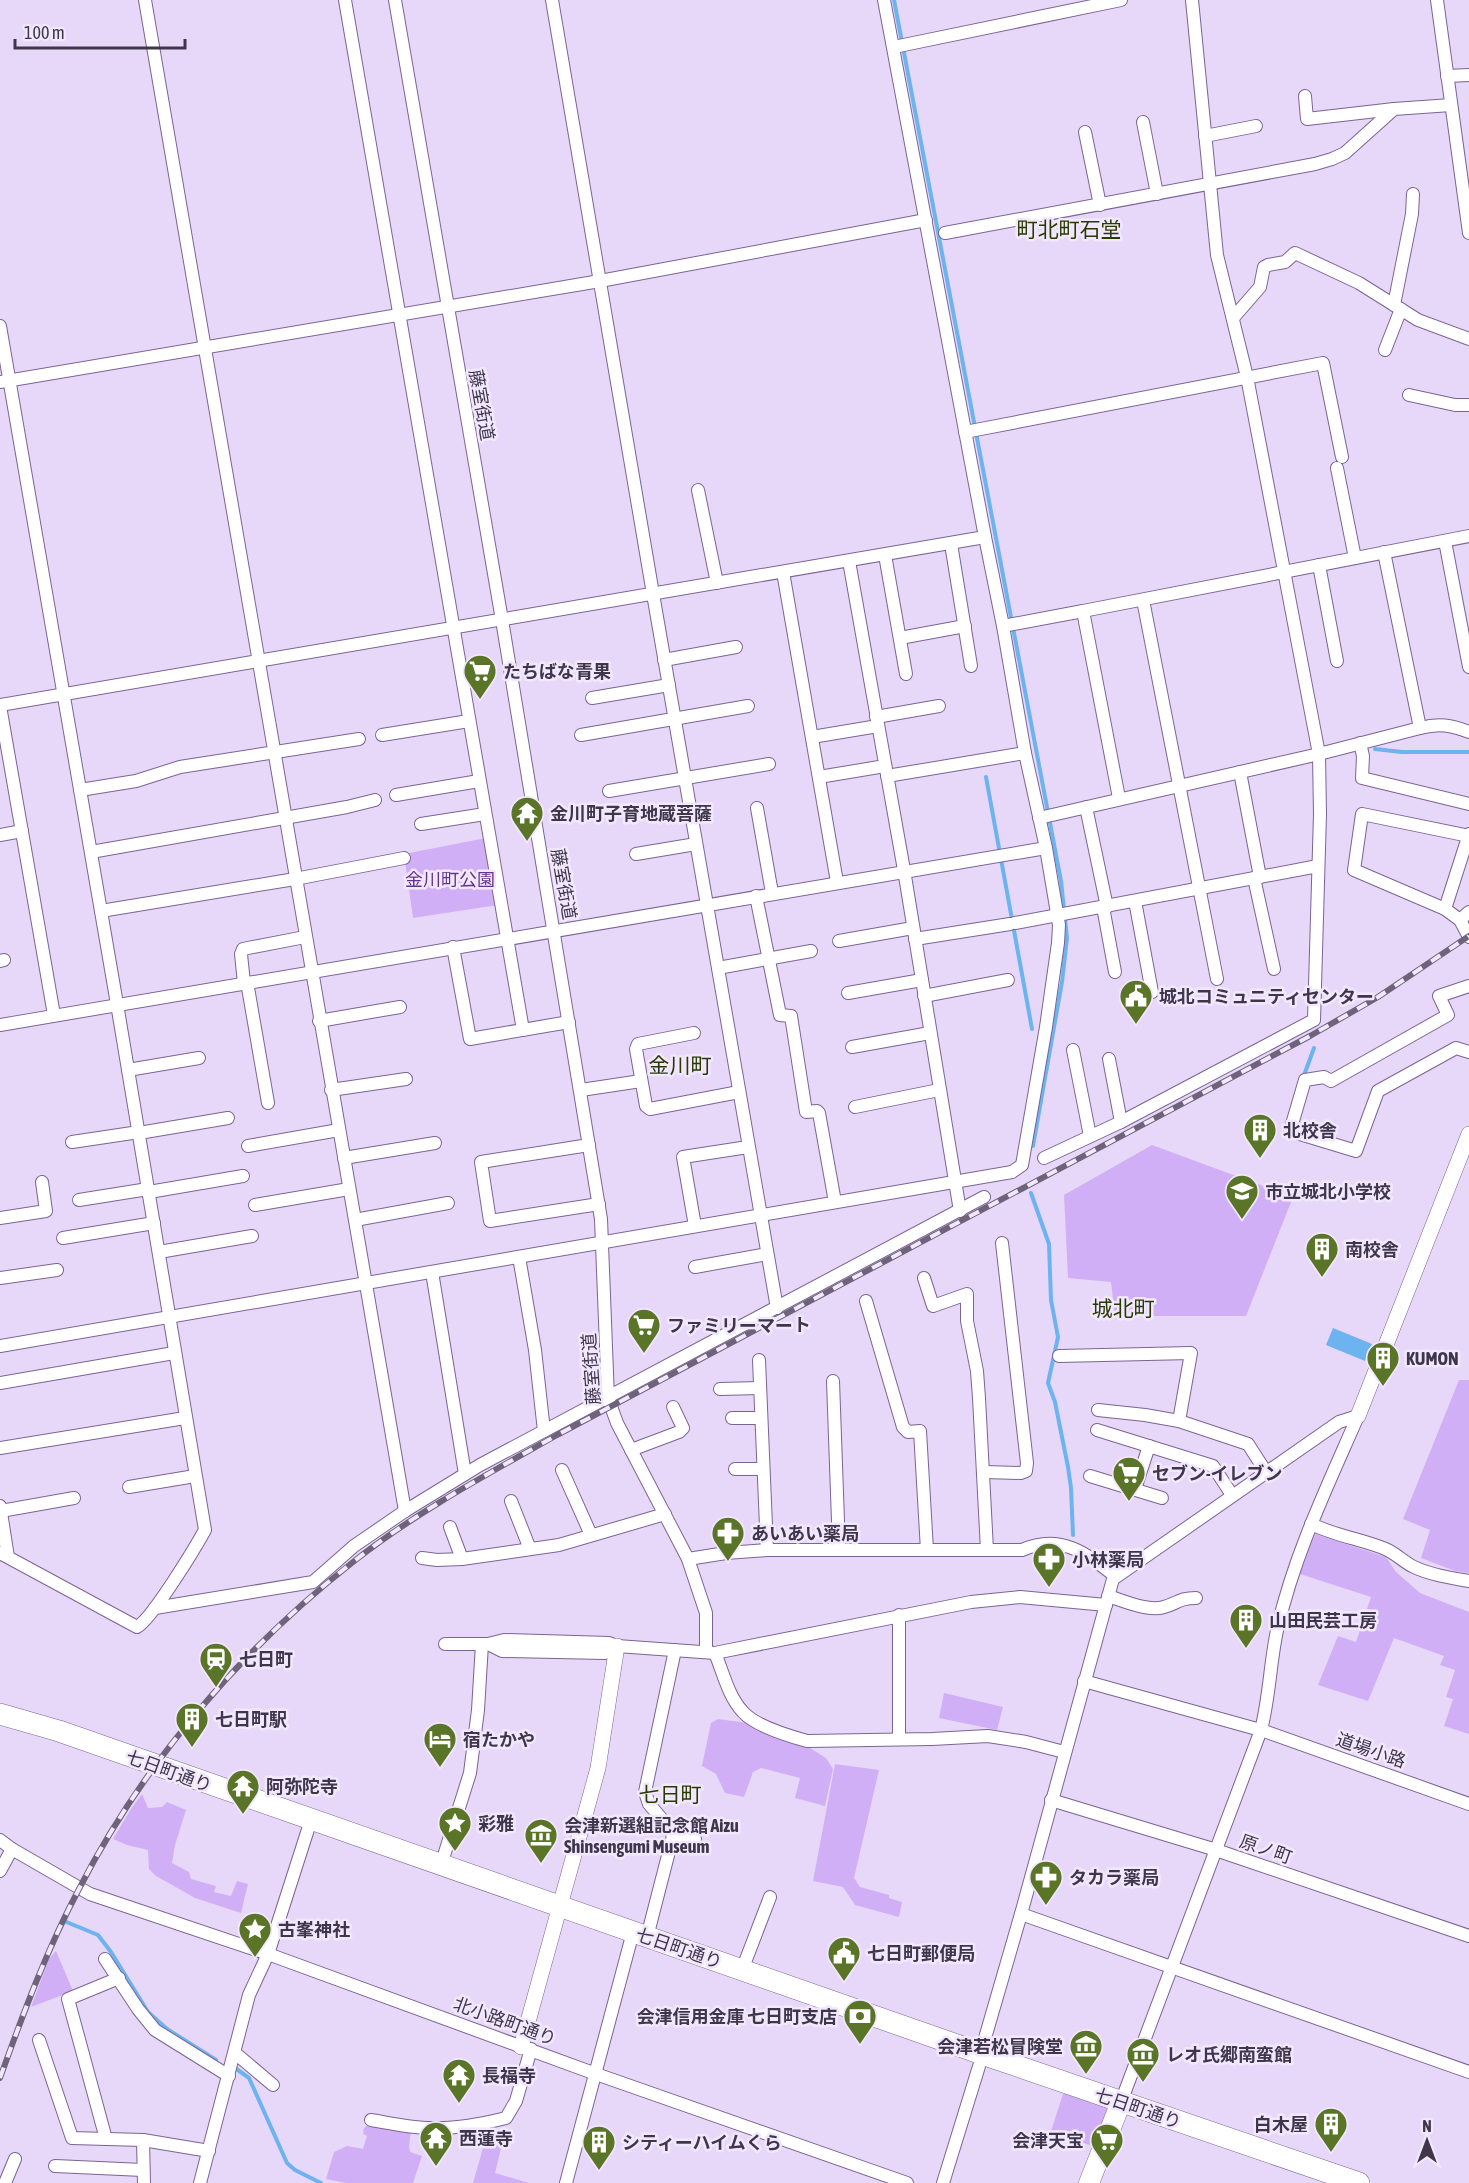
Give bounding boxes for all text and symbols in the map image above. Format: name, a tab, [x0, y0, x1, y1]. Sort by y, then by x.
scale bar	[15, 12, 184, 50]
text: 100 m	[24, 22, 65, 43]
district label: 町北町石堂	[1017, 217, 1122, 241]
street label: 藤室街道	[465, 368, 499, 442]
supermarket icon: たちばな青果	[462, 653, 498, 700]
place label: たちばな青果	[503, 661, 611, 682]
temple icon: 金川町子育地蔵菩薩	[509, 795, 545, 842]
place label: 金川町子育地蔵菩薩	[550, 803, 712, 824]
street label: 藤室街道	[547, 847, 581, 921]
park label: 金川町公園	[405, 869, 495, 890]
public building icon: 城北コミュニティセンター	[1118, 978, 1154, 1025]
place label: 城北コミュニティセンター	[1159, 986, 1374, 1007]
district label: 金川町	[649, 1053, 712, 1077]
building icon: 北校舎	[1242, 1112, 1278, 1159]
place label: 北校舎	[1283, 1120, 1337, 1141]
school or university icon: 市立城北小学校	[1224, 1173, 1260, 1220]
place label: 市立城北小学校	[1265, 1181, 1391, 1202]
building icon: 南校舎	[1304, 1231, 1340, 1278]
place label: 南校舎	[1345, 1239, 1399, 1260]
district label: 城北町	[1092, 1296, 1155, 1320]
supermarket icon: ファミリーマート	[626, 1307, 662, 1354]
place label: ファミリーマート	[667, 1315, 811, 1336]
street label: 藤室街道	[578, 1332, 604, 1406]
building icon: KUMON	[1365, 1340, 1401, 1387]
place label: KUMON	[1406, 1348, 1459, 1369]
supermarket icon: セブン-イレブン	[1111, 1455, 1147, 1502]
place label: セブン-イレブン	[1152, 1463, 1283, 1484]
pharmacy icon: あいあい薬局	[710, 1515, 746, 1562]
place label: あいあい薬局	[751, 1523, 859, 1544]
pharmacy icon: 小林薬局	[1031, 1541, 1067, 1588]
place label: 小林薬局	[1072, 1549, 1144, 1570]
building icon: 山田民芸工房	[1228, 1602, 1264, 1649]
place label: 山田民芸工房	[1269, 1610, 1377, 1631]
station icon: 七日町	[198, 1641, 234, 1688]
place label: 七日町	[239, 1649, 293, 1670]
building icon: 七日町駅	[174, 1701, 210, 1748]
place label: 七日町駅	[215, 1709, 287, 1730]
hotel icon: 宿たかや	[422, 1721, 458, 1768]
street label: 道場小路	[1334, 1728, 1408, 1772]
place label: 宿たかや	[463, 1729, 535, 1750]
street label: 七日町通り	[123, 1746, 215, 1796]
temple icon: 阿弥陀寺	[225, 1768, 261, 1815]
place label: 阿弥陀寺	[266, 1776, 338, 1797]
district label: 七日町	[639, 1782, 702, 1806]
place icon: 彩雅	[437, 1805, 473, 1852]
place label: 彩雅	[478, 1813, 514, 1834]
place label: 会津新選組記念館 Aizu Shinsengumi Museum	[564, 1815, 739, 1857]
museum icon: 会津新選組記念館 Aizu Shinsengumi Museum	[523, 1817, 559, 1864]
street label: 原ノ町	[1237, 1830, 1295, 1868]
pharmacy icon: タカラ薬局	[1028, 1859, 1064, 1906]
place label: タカラ薬局	[1069, 1867, 1159, 1888]
place icon: 古峯神社	[237, 1911, 273, 1958]
place label: 古峯神社	[278, 1919, 350, 1940]
street label: 七日町通り	[633, 1923, 725, 1973]
public building icon: 七日町郵便局	[826, 1935, 862, 1982]
place label: 七日町郵便局	[867, 1943, 975, 1964]
street label: 北小路町通り	[451, 1993, 559, 2049]
bank icon: 会津信用金庫 七日町支店	[842, 1998, 878, 2045]
place label: 会津信用金庫 七日町支店	[637, 2006, 837, 2027]
museum icon: 会津若松冒険堂	[1068, 2028, 1104, 2075]
place label: 会津若松冒険堂	[937, 2036, 1063, 2057]
museum icon: レオ氏郷南蛮館	[1125, 2036, 1161, 2083]
place label: レオ氏郷南蛮館	[1166, 2044, 1292, 2065]
temple icon: 長福寺	[441, 2057, 477, 2104]
place label: 長福寺	[482, 2065, 536, 2086]
street label: 七日町通り	[1092, 2083, 1184, 2133]
building icon: 白木屋	[1313, 2106, 1349, 2153]
north arrow	[1397, 2111, 1457, 2171]
place label: 白木屋	[1254, 2114, 1308, 2135]
text: N	[1422, 2117, 1432, 2135]
temple icon: 西蓮寺	[418, 2120, 454, 2167]
supermarket icon: 会津天宝	[1089, 2122, 1125, 2169]
building icon: シティーハイムくら	[581, 2124, 617, 2171]
place label: 西蓮寺	[459, 2128, 513, 2149]
place label: 会津天宝	[1012, 2130, 1084, 2151]
place label: シティーハイムくら	[622, 2132, 782, 2153]

